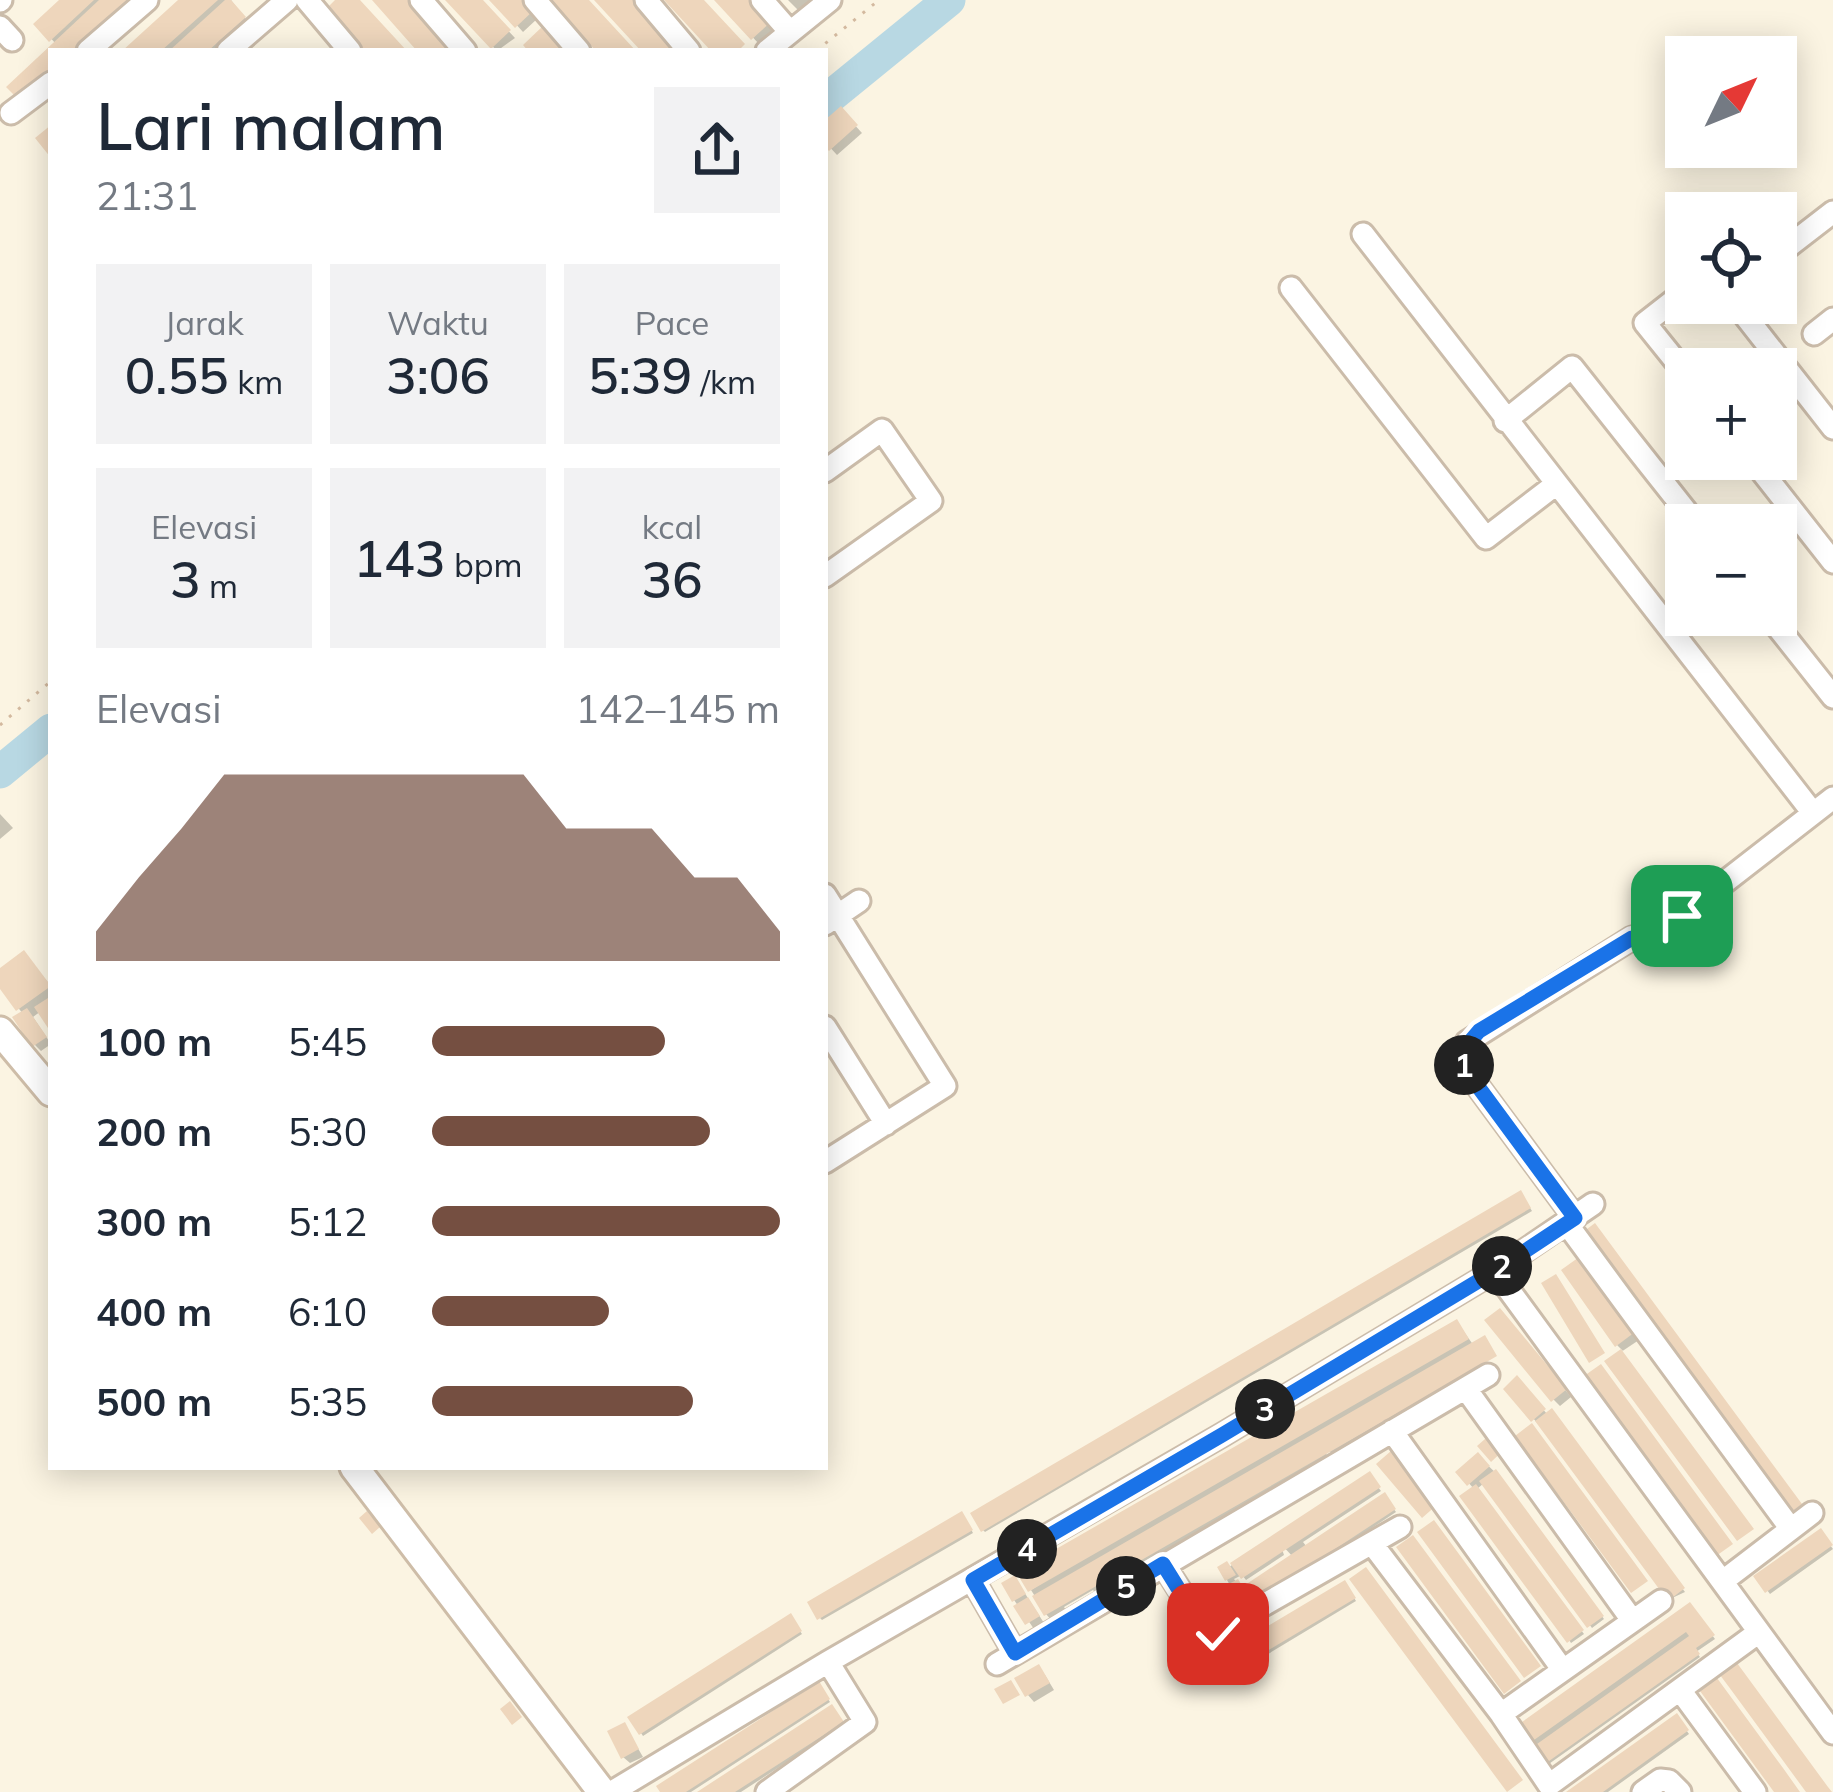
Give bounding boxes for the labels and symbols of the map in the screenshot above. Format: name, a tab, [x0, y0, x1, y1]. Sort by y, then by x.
north arrow	[1665, 36, 1797, 168]
pin	[1631, 865, 1733, 967]
pin: 1	[1434, 1035, 1494, 1095]
pin: 2	[1472, 1236, 1532, 1296]
pin: 3	[1235, 1379, 1295, 1439]
pin: 4	[997, 1519, 1057, 1579]
pin: 5	[1096, 1556, 1156, 1616]
pin	[1167, 1583, 1269, 1685]

